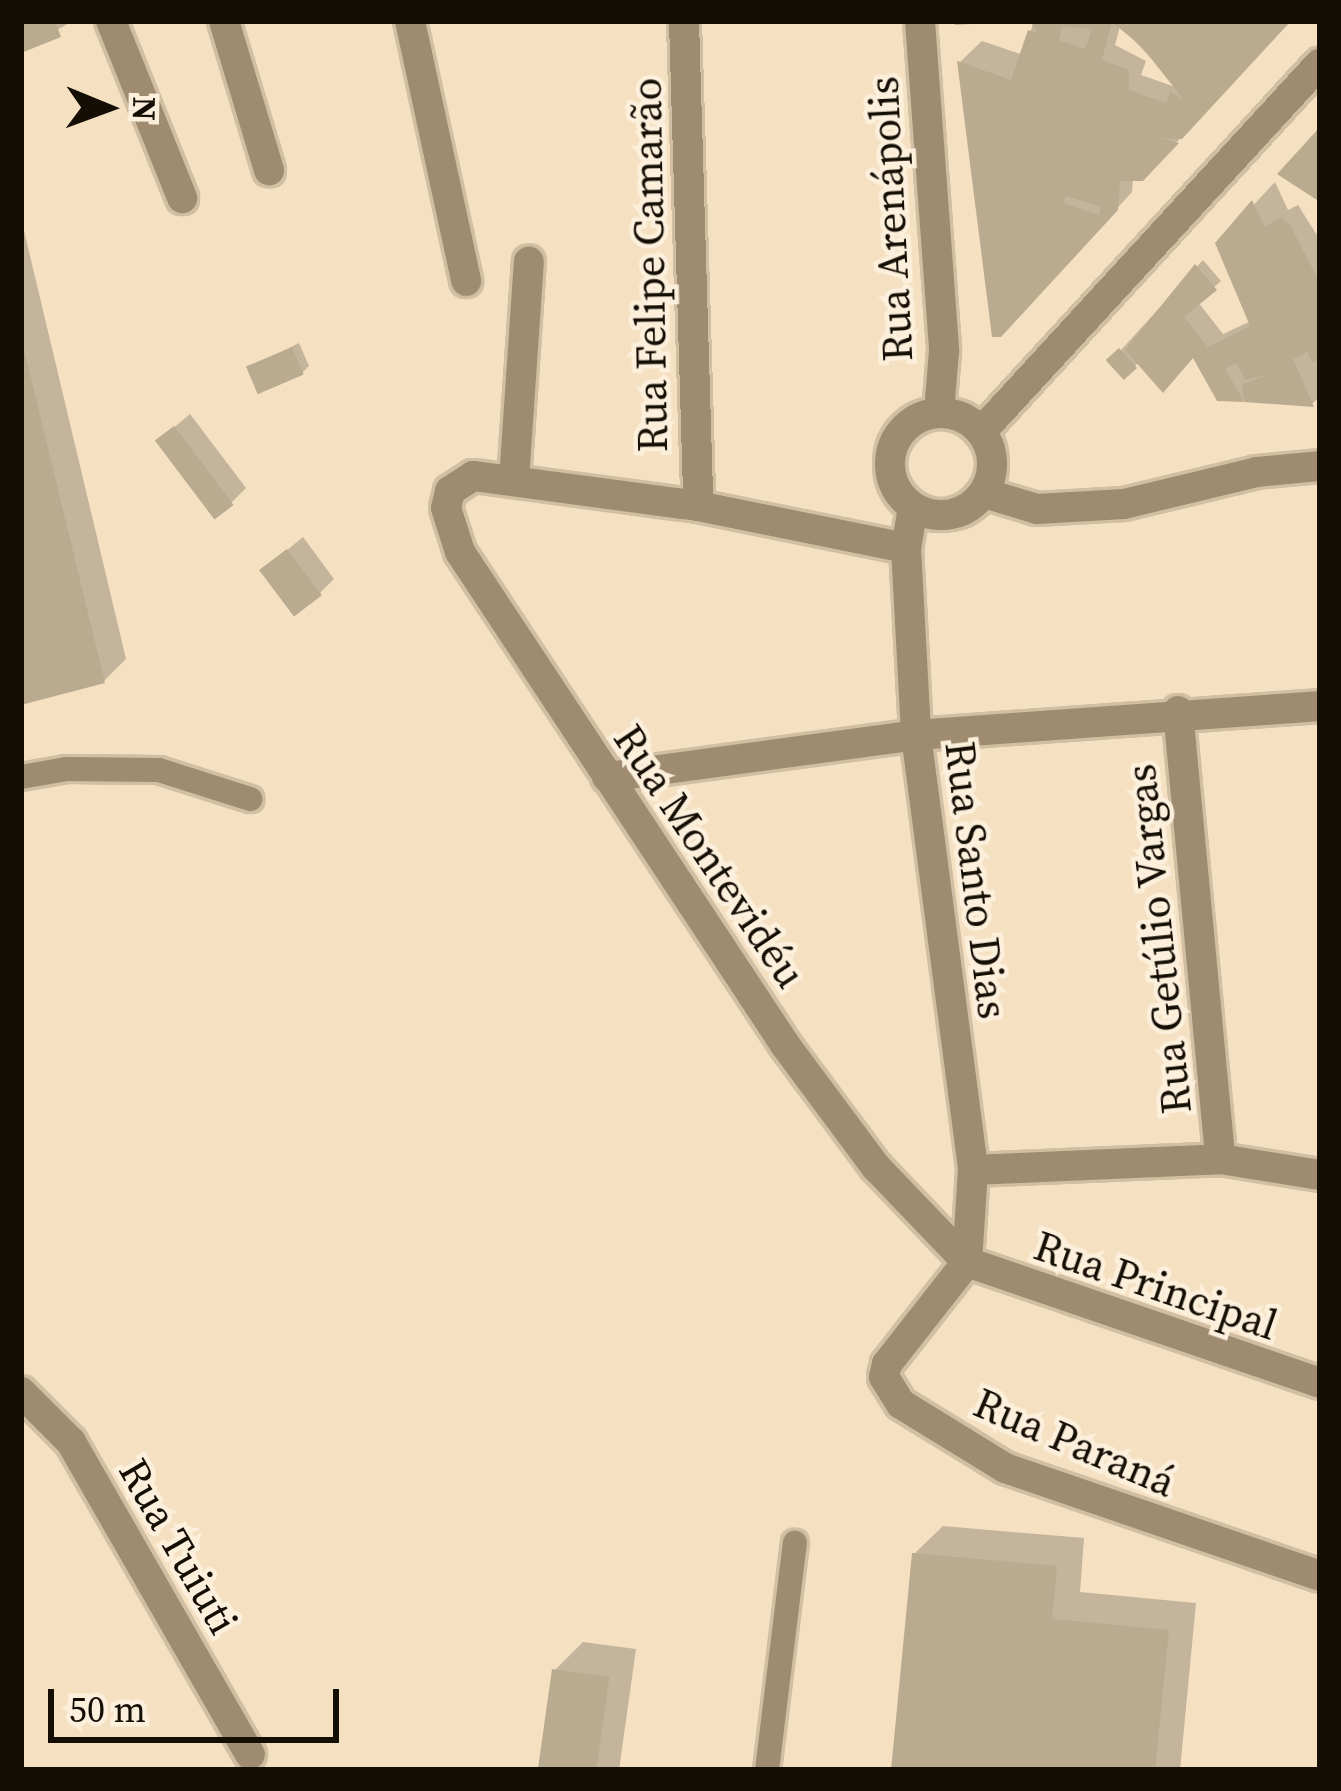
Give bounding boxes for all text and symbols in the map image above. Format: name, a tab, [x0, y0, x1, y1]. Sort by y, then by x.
north arrow	[48, 48, 168, 168]
street label: Rua Arenápolis	[857, 75, 923, 363]
street label: Rua Felipe Camarão	[621, 77, 677, 453]
text: N	[122, 96, 167, 121]
street label: Rua Montevidéu	[604, 715, 816, 997]
street label: Rua Santo Dias	[935, 739, 1019, 1021]
street label: Rua Getúlio Vargas	[1115, 761, 1201, 1117]
street label: Rua Principal	[1028, 1220, 1284, 1350]
street label: Rua Paraná	[967, 1377, 1183, 1507]
street label: Rua Tuiuti	[109, 1449, 249, 1643]
scale bar	[54, 1665, 345, 1739]
text: 50 m	[69, 1685, 146, 1734]

